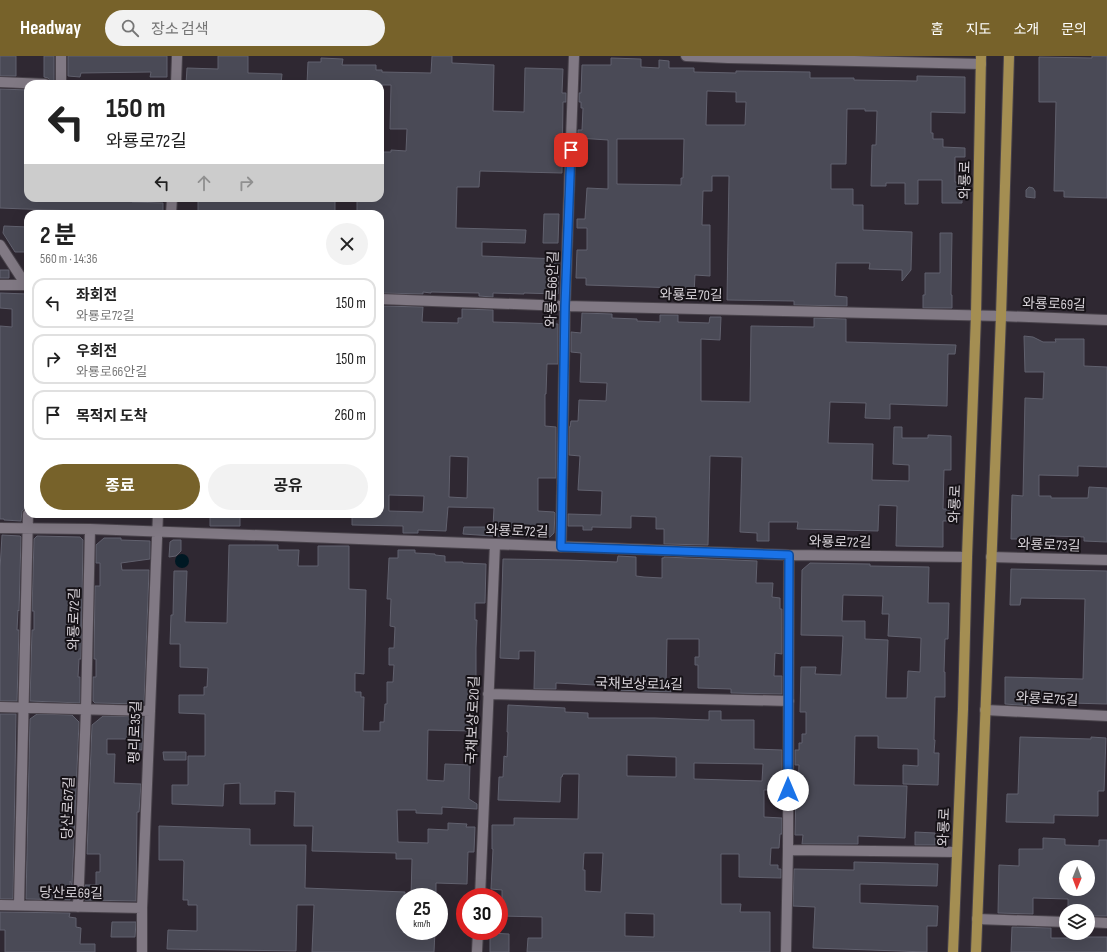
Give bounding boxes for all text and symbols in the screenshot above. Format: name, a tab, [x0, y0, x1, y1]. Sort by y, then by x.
search box	[105, 10, 385, 46]
text: Headway	[20, 17, 81, 40]
icon: search	[119, 17, 141, 39]
text: 장소 검색	[151, 20, 209, 39]
text: 홈	[931, 21, 944, 38]
text: 지도	[966, 21, 991, 38]
text: 소개	[1013, 21, 1039, 38]
text: 문의	[1061, 21, 1087, 38]
text: 150 m	[106, 92, 166, 125]
icon: left	[40, 96, 92, 148]
text: 와룡로72길	[106, 131, 187, 152]
pin	[554, 133, 588, 167]
icon: arrive	[560, 139, 582, 161]
street label: 와룡로	[956, 160, 974, 199]
icon: left	[151, 172, 173, 194]
icon: ahead	[193, 172, 215, 194]
icon: right	[235, 172, 257, 194]
text: 2 분	[40, 221, 76, 250]
button: close	[326, 223, 368, 265]
street label: 와룡로66안길	[542, 250, 562, 328]
text: 560 m · 14:36	[40, 251, 97, 267]
text: 좌회전	[76, 286, 117, 305]
street label: 와룡로70길	[659, 286, 723, 304]
icon: left	[42, 292, 64, 314]
text: 150 m	[336, 294, 366, 313]
street label: 와룡로69길	[1022, 294, 1086, 314]
text: 와룡로72길	[76, 308, 134, 324]
text: 우회전	[76, 342, 117, 361]
icon: right	[42, 348, 64, 370]
text: 150 m	[336, 350, 366, 369]
text: 와룡로66안길	[76, 364, 147, 380]
icon: arrive	[42, 404, 64, 426]
text: 260 m	[335, 406, 366, 425]
text: 목적지 도착	[76, 407, 147, 426]
button: 종료	[40, 464, 200, 510]
button: 공유	[208, 464, 368, 510]
street label: 와룡로	[946, 484, 964, 524]
street label: 와룡로72길	[485, 521, 549, 541]
street label: 와룡로72길	[808, 533, 872, 551]
street label: 와룡로73길	[1017, 535, 1081, 555]
street label: 와룡로72길	[65, 587, 83, 651]
street label: 국채보상로20길	[463, 675, 483, 765]
street label: 국채보상로14길	[595, 675, 683, 693]
street label: 와룡로75길	[1015, 689, 1079, 709]
street label: 평리로35길	[125, 700, 145, 764]
position arrow	[767, 769, 809, 811]
street label: 당산로67길	[58, 776, 78, 840]
street label: 와룡로	[935, 807, 953, 847]
north arrow	[1059, 860, 1095, 896]
map controls	[1059, 860, 1095, 940]
street label: 당산로69길	[39, 884, 103, 902]
speed limit sign: 30	[456, 888, 508, 940]
text: 25	[413, 897, 431, 921]
button: layers	[1059, 904, 1095, 940]
text: km/h	[413, 918, 431, 930]

